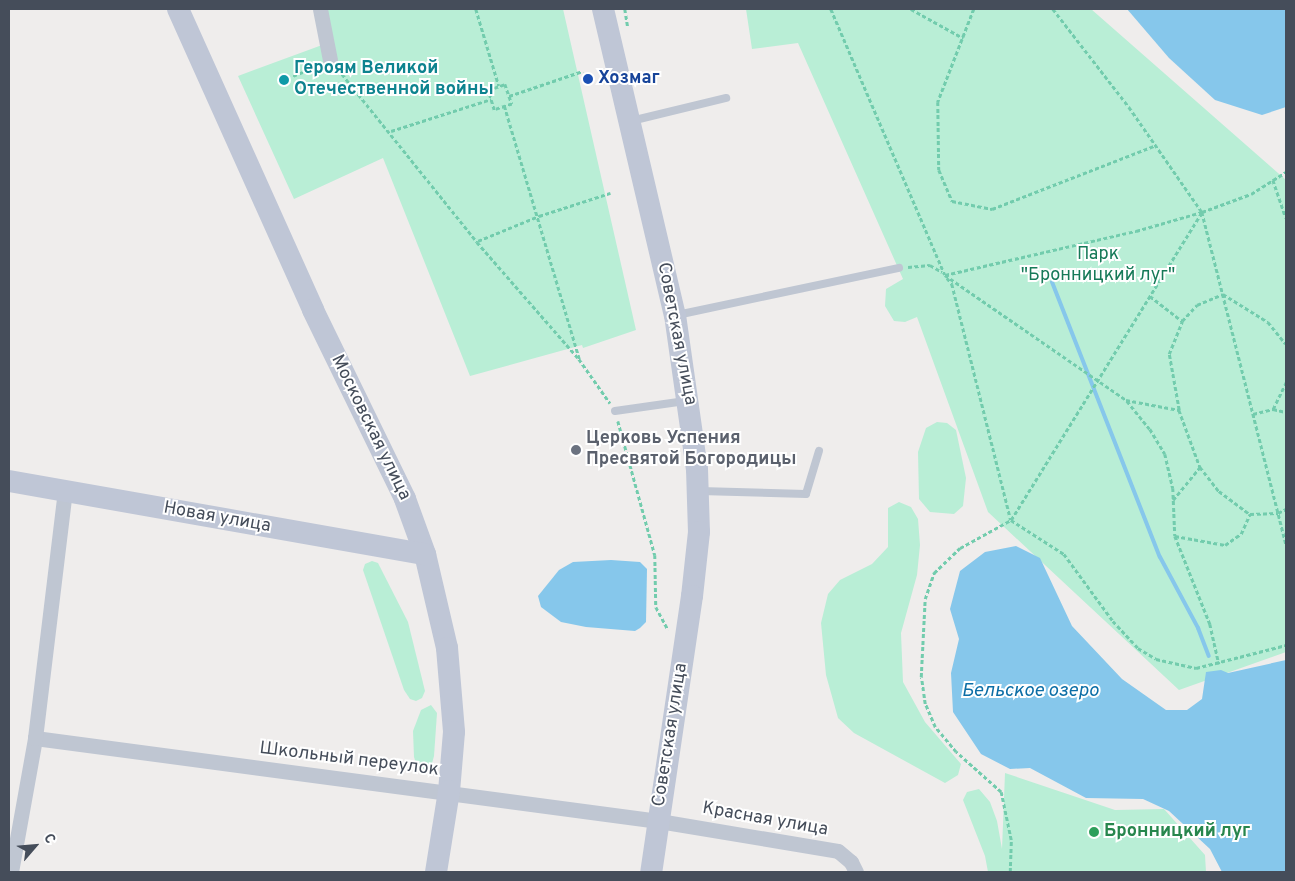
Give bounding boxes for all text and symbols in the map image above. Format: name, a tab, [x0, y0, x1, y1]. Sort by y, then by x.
place label: Героям Великой Отечественной войны	[294, 59, 494, 102]
place label: Хозмаг	[598, 68, 660, 90]
marker: Хозмаг	[582, 73, 594, 85]
marker: Героям Великой Отечественной войны	[278, 74, 290, 86]
park label: Парк "Бронницкий луг"	[1021, 245, 1175, 288]
street label: Советская улица	[652, 261, 700, 407]
street label: Московская улица	[325, 352, 415, 504]
place label: Церковь Успения Пресвятой Богородицы	[586, 429, 797, 472]
marker: Церковь Успения Пресвятой Богородицы	[570, 444, 582, 456]
street label: Новая улица	[162, 498, 272, 538]
street label: Советская улица	[649, 662, 693, 808]
water label: Бельское озеро	[961, 681, 1099, 703]
street label: Школьный переулок	[258, 738, 440, 782]
street label: Красная улица	[700, 798, 830, 842]
north arrow	[10, 821, 60, 871]
place label: Бронницкий луг	[1104, 821, 1250, 843]
marker: Бронницкий луг	[1088, 826, 1100, 838]
text: С	[39, 831, 58, 847]

